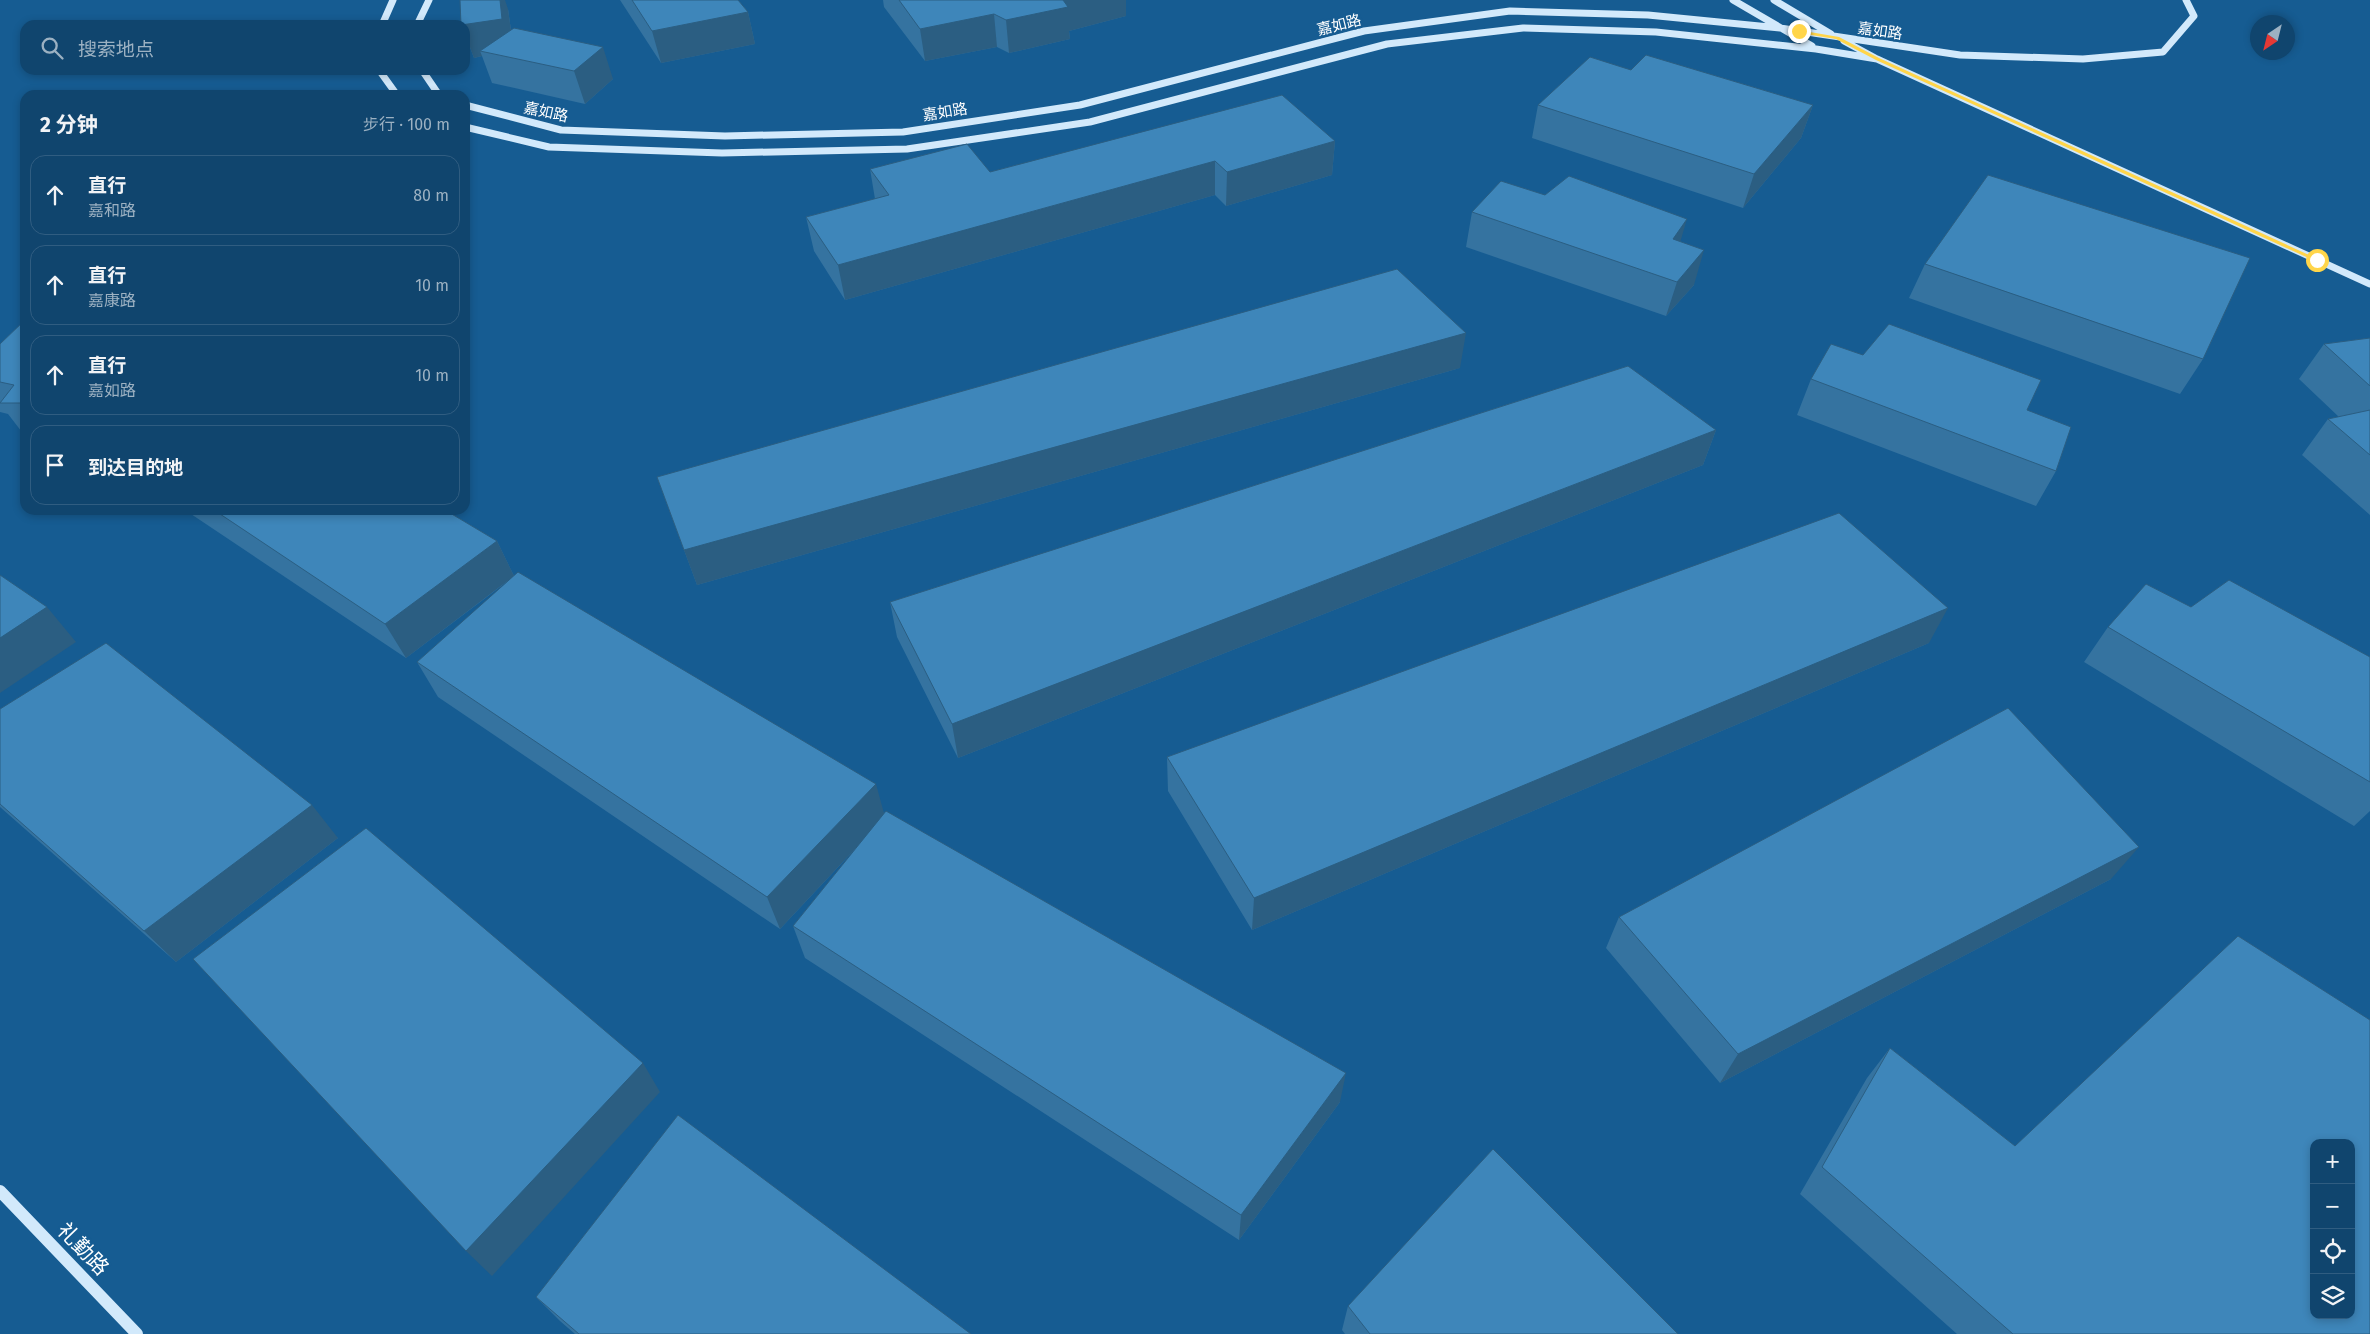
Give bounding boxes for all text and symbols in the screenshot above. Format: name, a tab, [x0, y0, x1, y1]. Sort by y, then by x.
street label: 嘉如路	[1315, 11, 1363, 39]
north arrow	[2250, 15, 2295, 60]
street label: 嘉如路	[1856, 19, 1904, 43]
search box	[20, 20, 470, 75]
route end	[1788, 20, 1811, 43]
icon: search	[38, 34, 66, 62]
text: 搜索地点	[78, 38, 154, 61]
street label: 嘉如路	[522, 99, 570, 125]
street label: 嘉如路	[921, 100, 969, 124]
text: 2 分钟	[40, 112, 98, 138]
text: 步行 · 100 m	[363, 115, 450, 134]
text: 直行	[88, 174, 126, 197]
icon: ahead	[41, 181, 69, 209]
text: 80 m	[413, 186, 449, 205]
text: 嘉和路	[88, 201, 136, 220]
route start	[2306, 249, 2329, 272]
text: 直行	[88, 264, 126, 287]
icon: ahead	[41, 271, 69, 299]
text: 10 m	[415, 276, 449, 295]
text: 嘉康路	[88, 291, 136, 310]
text: 直行	[88, 354, 126, 377]
icon: ahead	[41, 361, 69, 389]
text: 10 m	[415, 366, 449, 385]
text: 嘉如路	[88, 381, 136, 400]
icon: arrive	[41, 451, 69, 479]
text: 到达目的地	[88, 456, 183, 479]
map controls	[2310, 1139, 2355, 1319]
button: +	[2310, 1139, 2355, 1184]
button: −	[2310, 1184, 2355, 1229]
street label: 礼勤路	[52, 1217, 114, 1281]
button: locate	[2310, 1229, 2355, 1274]
button: layers	[2310, 1274, 2355, 1319]

